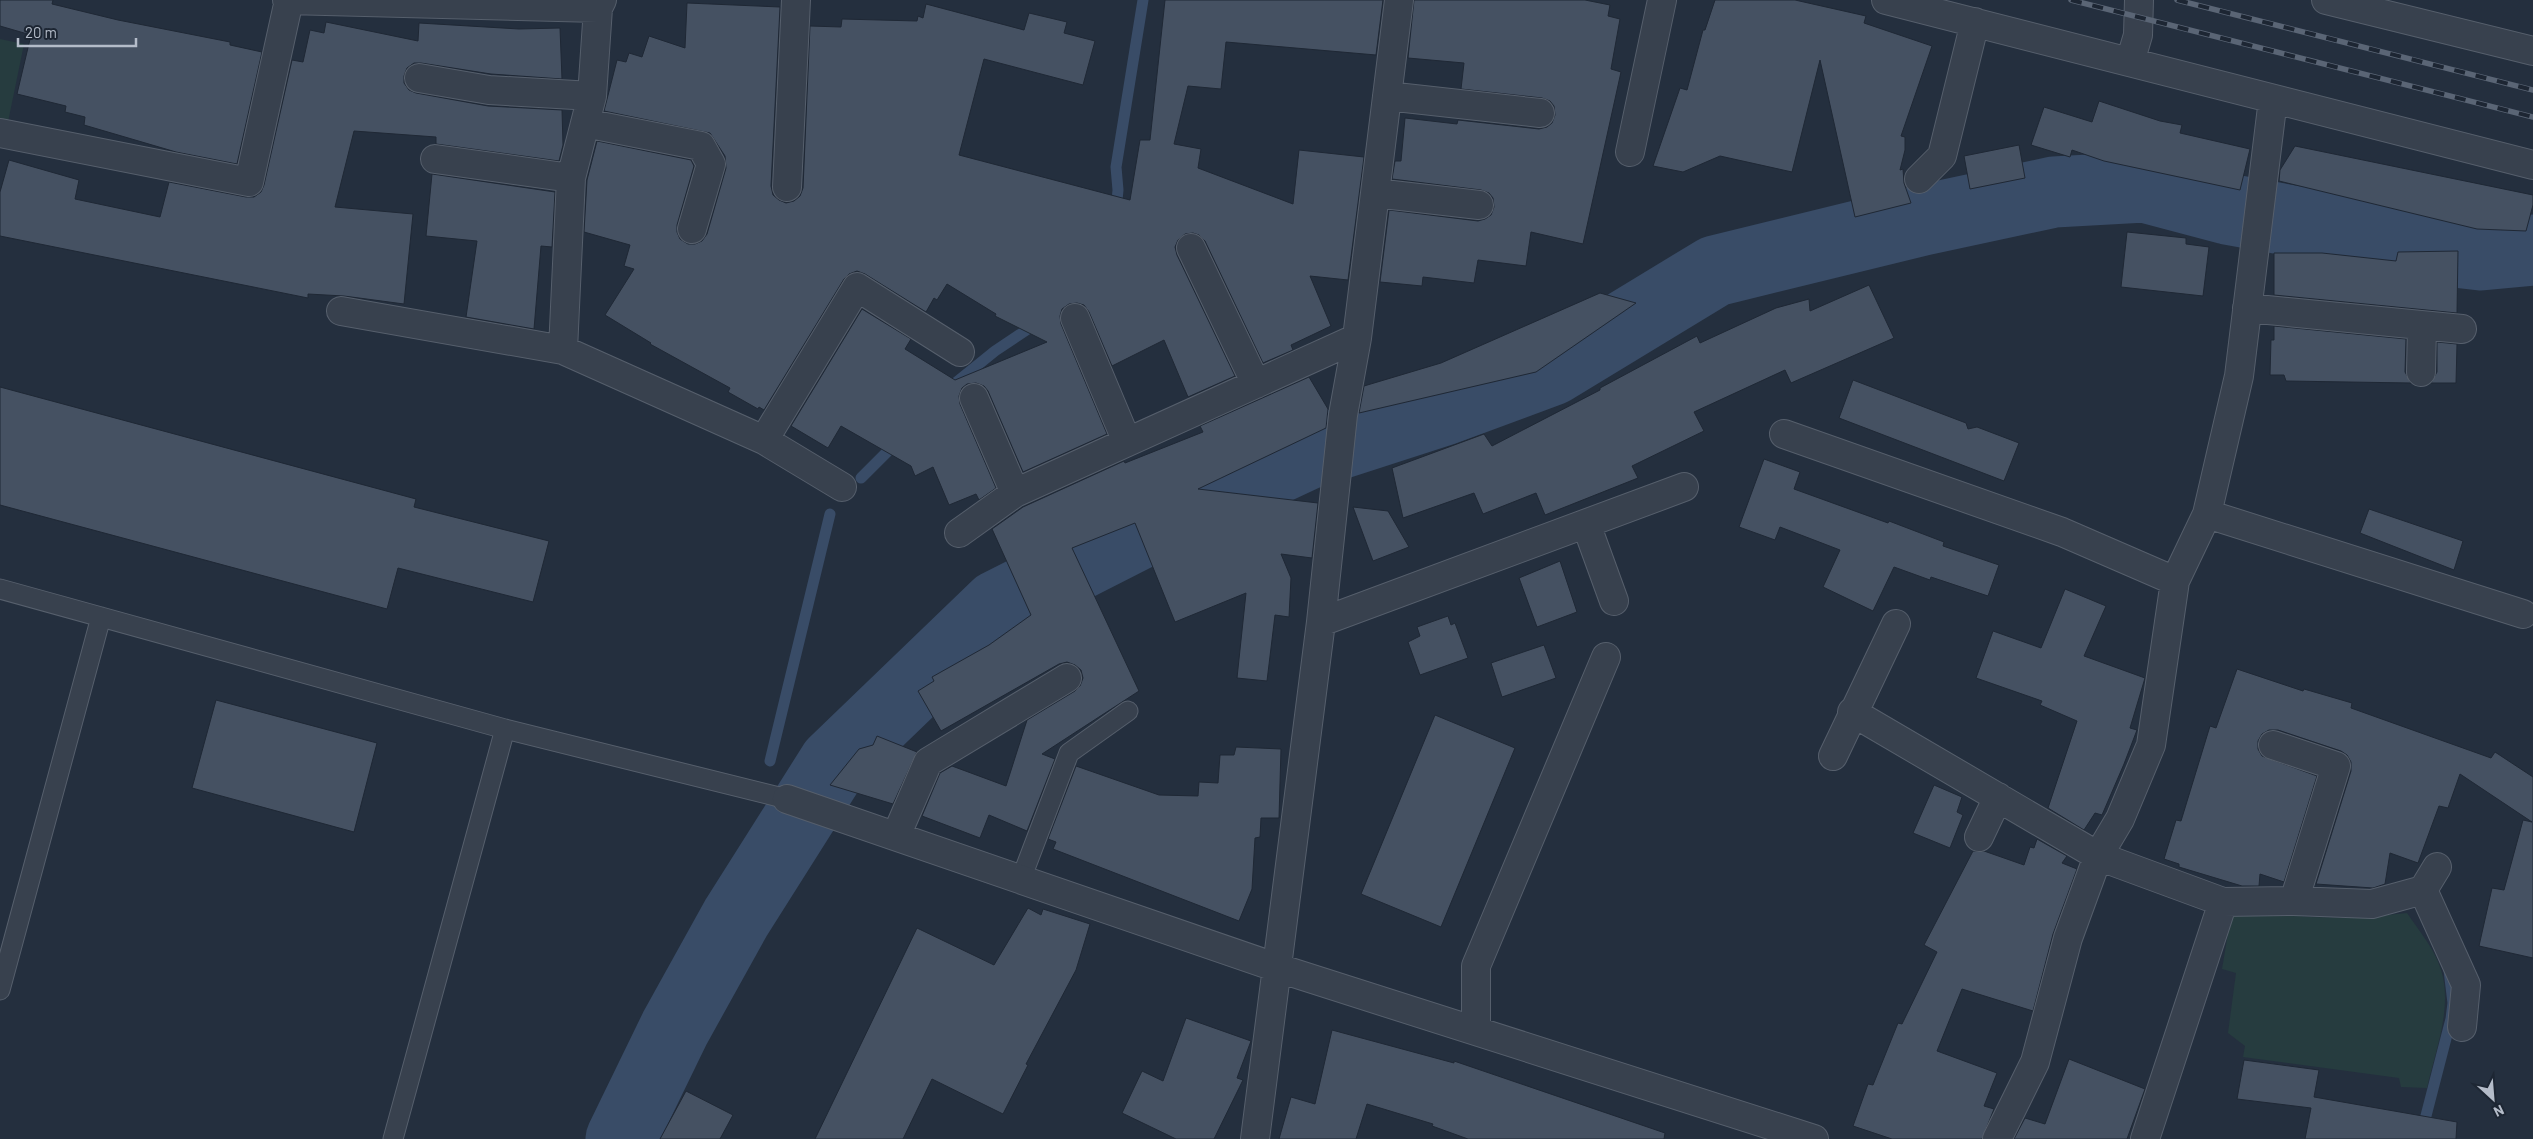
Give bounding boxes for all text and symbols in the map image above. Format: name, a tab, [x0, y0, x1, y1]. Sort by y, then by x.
scale bar	[18, 15, 135, 47]
text: 20 m	[25, 23, 57, 41]
north arrow	[2468, 1074, 2518, 1124]
text: N	[2491, 1101, 2507, 1121]

